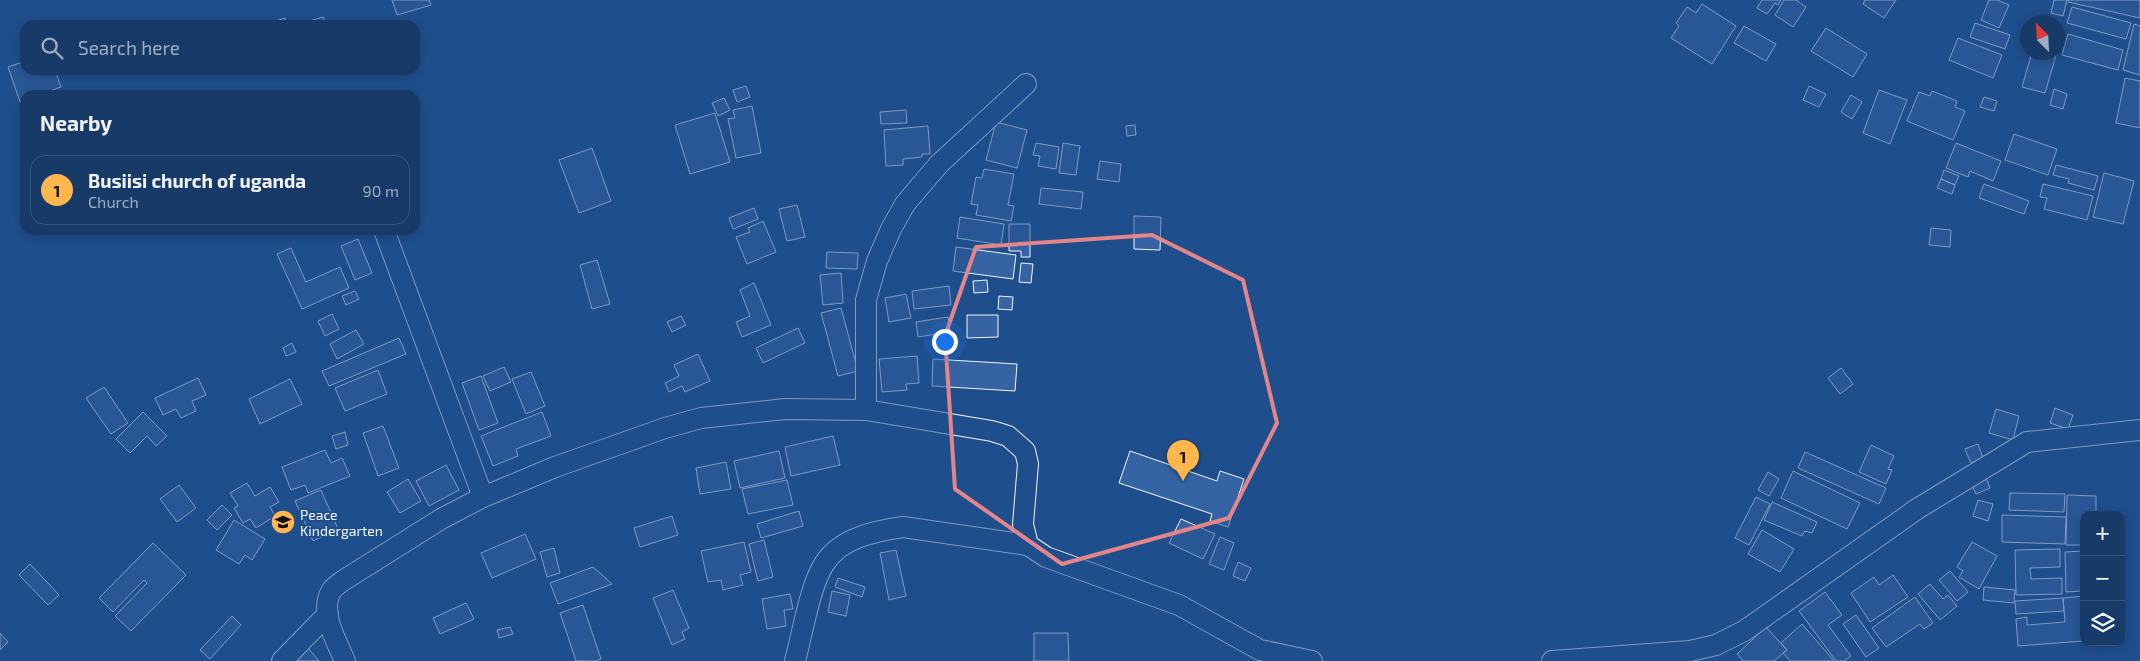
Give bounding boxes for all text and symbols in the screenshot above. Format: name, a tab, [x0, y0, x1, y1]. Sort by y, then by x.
north arrow	[2020, 15, 2065, 60]
search box	[20, 20, 420, 75]
icon: search	[38, 34, 66, 62]
text: Search here	[78, 36, 180, 59]
text: Nearby	[40, 110, 112, 135]
text: Busiisi church of uganda	[88, 169, 306, 192]
text: 1	[54, 181, 60, 200]
text: 90 m	[363, 181, 399, 200]
text: Church	[88, 192, 139, 211]
your location	[932, 329, 958, 355]
pin: 1	[1167, 440, 1199, 481]
place label: Peace Kindergarten	[300, 506, 383, 539]
school or university icon: Peace Kindergarten	[270, 509, 296, 535]
map controls	[2080, 511, 2125, 646]
button: +	[2080, 511, 2125, 556]
button: −	[2080, 556, 2125, 601]
button: layers	[2080, 601, 2125, 646]

